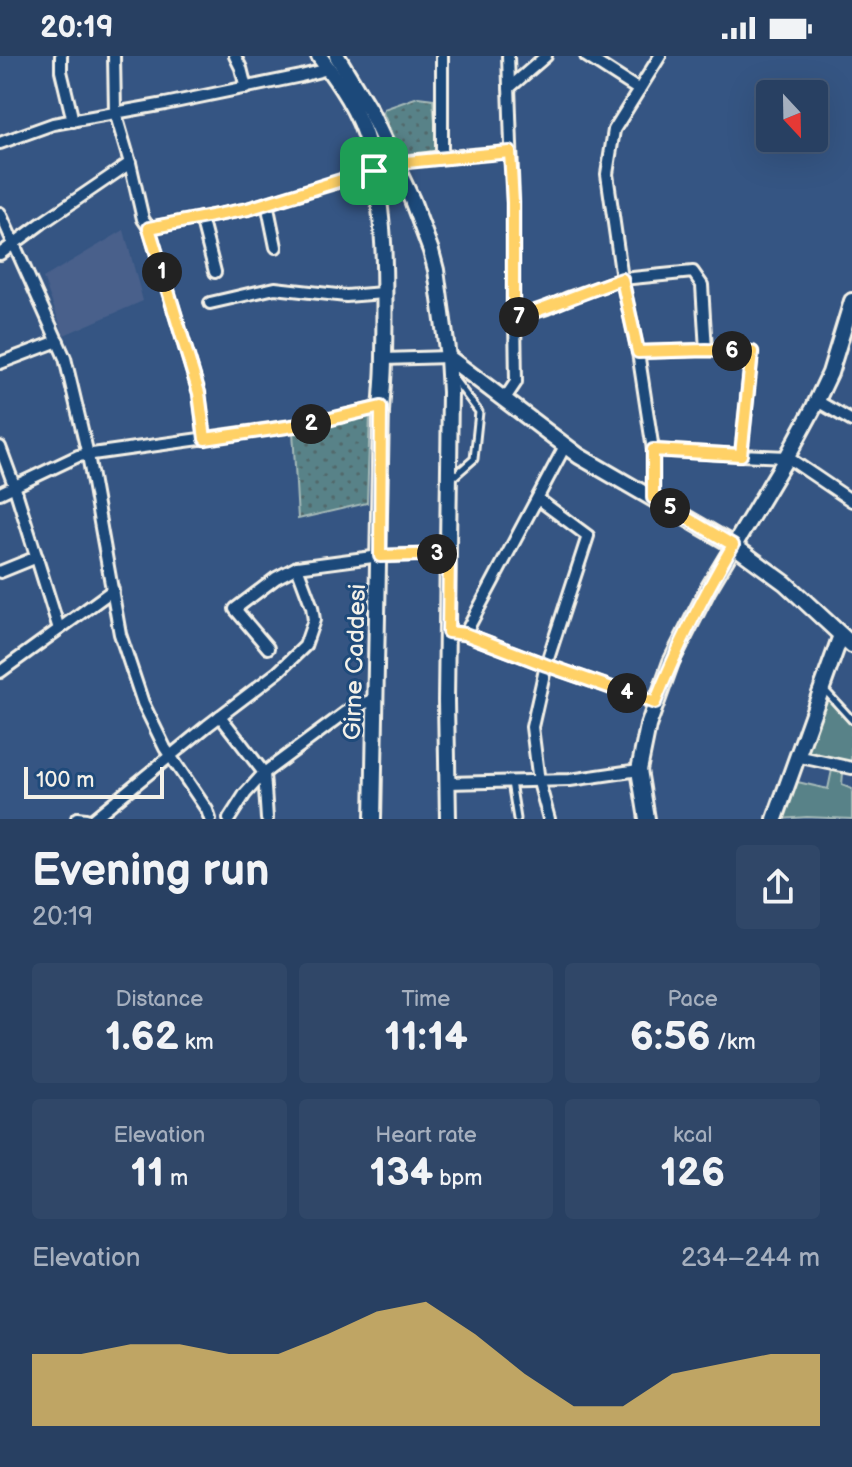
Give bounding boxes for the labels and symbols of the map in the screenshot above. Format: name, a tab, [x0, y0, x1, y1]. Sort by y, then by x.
north arrow	[756, 80, 828, 152]
pin	[340, 137, 408, 205]
pin: 1	[142, 252, 182, 292]
pin: 7	[499, 297, 539, 337]
pin: 6	[712, 331, 752, 371]
pin: 2	[291, 404, 331, 444]
pin: 5	[650, 488, 690, 528]
pin: 3	[417, 534, 457, 574]
street label: Girne Caddesi	[338, 583, 372, 741]
pin: 4	[607, 673, 647, 713]
scale bar	[24, 763, 164, 799]

